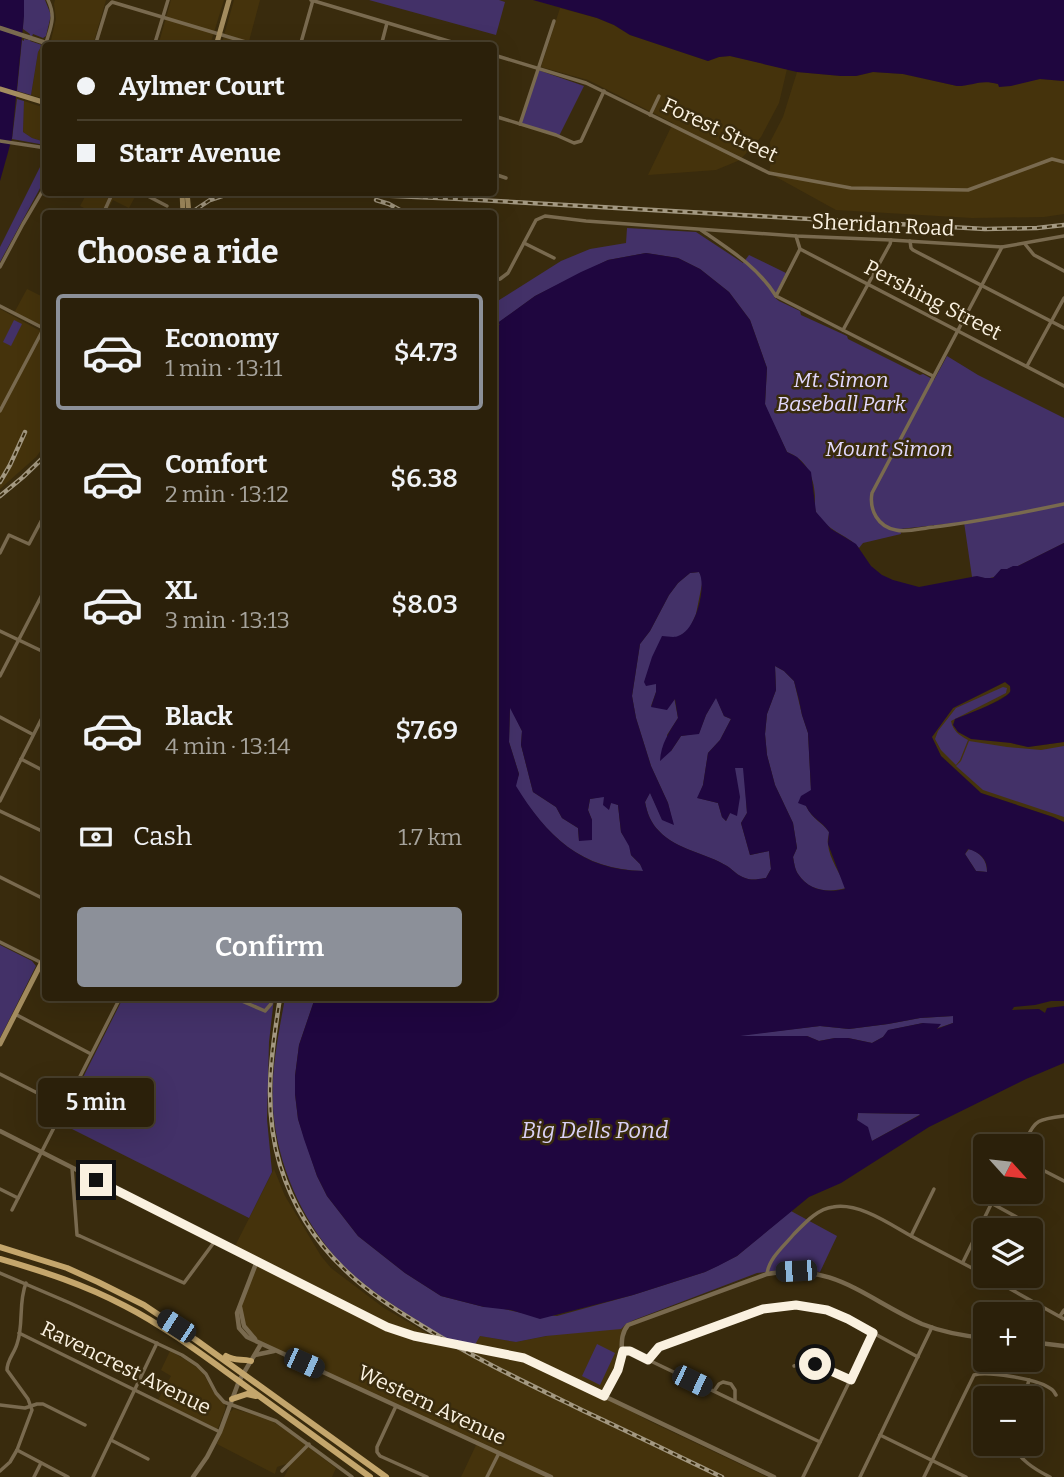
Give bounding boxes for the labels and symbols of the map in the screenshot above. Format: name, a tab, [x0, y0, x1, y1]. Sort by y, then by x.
street label: Forest Street	[658, 92, 782, 168]
street label: Sheridan Road	[811, 208, 955, 242]
street label: Pershing Street	[860, 254, 1006, 346]
park label: Mt. Simon Baseball Park	[776, 367, 906, 417]
park label: Mount Simon	[825, 436, 953, 462]
callout: 5 min	[38, 1078, 154, 1128]
water label: Big Dells Pond	[521, 1116, 669, 1144]
north arrow	[973, 1134, 1043, 1204]
route end	[80, 1164, 112, 1196]
car	[775, 1259, 818, 1283]
car	[153, 1306, 200, 1346]
street label: Ravencrest Avenue	[37, 1315, 215, 1421]
car	[281, 1345, 328, 1381]
route start	[799, 1348, 831, 1380]
street label: Western Avenue	[354, 1359, 510, 1451]
car	[669, 1362, 716, 1400]

